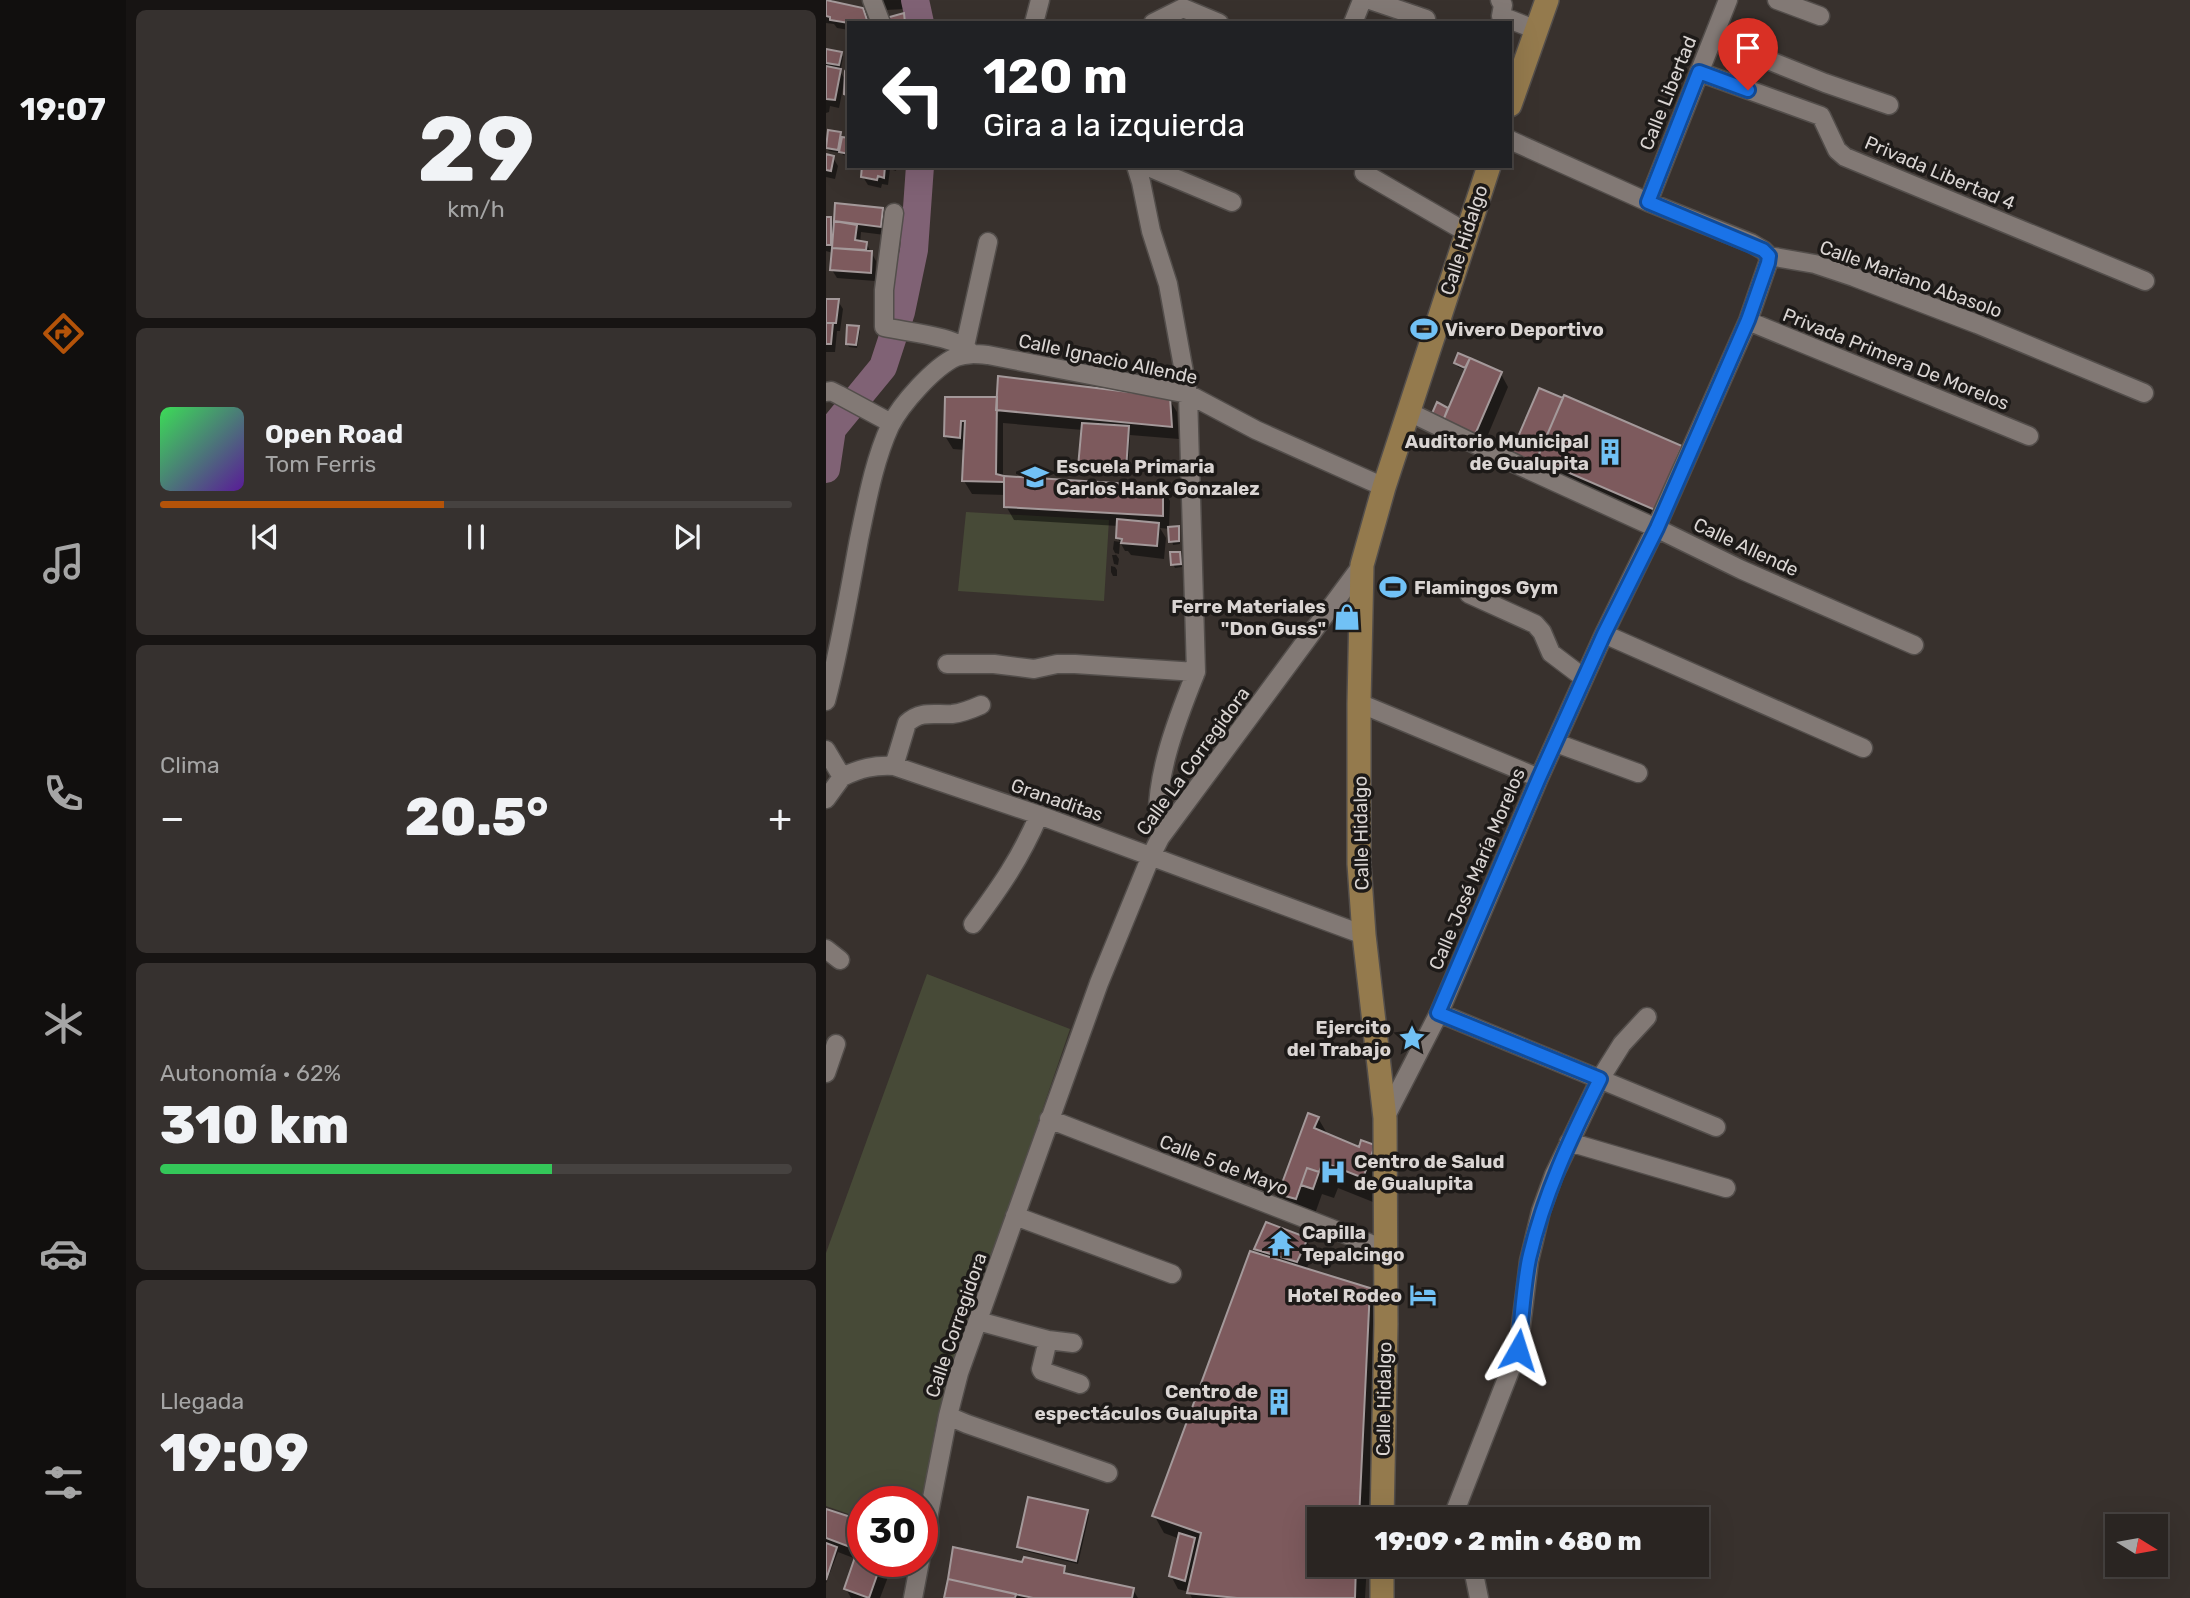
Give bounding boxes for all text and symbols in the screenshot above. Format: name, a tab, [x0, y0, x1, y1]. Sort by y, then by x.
pin	[1718, 18, 1778, 90]
icon: arrive	[1729, 29, 1767, 67]
street label: Calle Libertad	[1635, 32, 1701, 154]
text: 120 m	[983, 47, 1128, 105]
icon: left	[868, 49, 959, 140]
text: 19:07	[20, 90, 106, 128]
text: 29	[417, 95, 535, 203]
text: Gira a la izquierda	[983, 106, 1245, 144]
street label: Privada Libertad 4	[1861, 131, 2019, 215]
street label: Calle Hidalgo	[1435, 182, 1493, 298]
text: km/h	[447, 195, 505, 223]
street label: Calle Mariano Abasolo	[1816, 235, 2006, 323]
street label: Privada Primera De Morelos	[1779, 303, 2013, 415]
icon: directions	[39, 309, 88, 358]
sports icon: Vivero Deportivo	[1409, 314, 1439, 344]
place label: Vivero Deportivo	[1445, 318, 1604, 341]
street label: Calle Ignacio Allende	[1016, 329, 1200, 389]
text: Open Road	[265, 419, 403, 450]
place label: Auditorio Municipal de Gualupita	[1405, 430, 1589, 475]
building icon: Auditorio Municipal de Gualupita	[1595, 437, 1625, 467]
text: Tom Ferris	[265, 450, 376, 478]
place label: Escuela Primaria Carlos Hank Gonzalez	[1056, 455, 1260, 500]
school or university icon: Escuela Primaria Carlos Hank Gonzalez	[1020, 462, 1050, 492]
street label: Calle Allende	[1690, 513, 1802, 581]
icon: previous	[246, 518, 284, 556]
icon: pause	[457, 518, 495, 556]
icon: next	[668, 518, 706, 556]
icon: music	[39, 539, 88, 588]
sports icon: Flamingos Gym	[1378, 572, 1408, 602]
place label: Flamingos Gym	[1414, 576, 1558, 599]
place label: Ferre Materiales "Don Guss"	[1171, 595, 1326, 640]
shop icon: Ferre Materiales "Don Guss"	[1332, 602, 1362, 632]
street label: Calle La Corregidora	[1131, 682, 1255, 840]
text: Clima	[160, 751, 220, 779]
street label: Calle José María Morelos	[1424, 765, 1530, 973]
icon: phone	[39, 769, 88, 818]
street label: Granaditas	[1008, 773, 1106, 827]
street label: Calle Hidalgo	[1349, 776, 1373, 890]
text: 20.5°	[405, 786, 548, 848]
text: −	[160, 795, 185, 841]
text: +	[768, 795, 792, 841]
icon: climate	[39, 999, 88, 1048]
place label: Ejercito del Trabajo	[1287, 1016, 1391, 1061]
place icon: Ejercito del Trabajo	[1397, 1023, 1427, 1053]
text: Autonomía · 62%	[160, 1059, 341, 1087]
text: 310 km	[160, 1094, 349, 1156]
street label: Calle 5 de Mayo	[1156, 1130, 1292, 1200]
place label: Centro de Salud de Gualupita	[1354, 1150, 1505, 1195]
hospital icon: Centro de Salud de Gualupita	[1318, 1157, 1348, 1187]
place label: Capilla Tepalcingo	[1302, 1221, 1405, 1266]
temple icon: Capilla Tepalcingo	[1266, 1228, 1296, 1258]
icon: car	[39, 1229, 88, 1278]
street label: Calle Corregidora	[920, 1249, 992, 1401]
hotel icon: Hotel Rodeo	[1408, 1280, 1438, 1310]
place label: Hotel Rodeo	[1287, 1284, 1402, 1307]
position arrow	[1481, 1313, 1555, 1387]
street label: Calle Hidalgo	[1372, 1342, 1396, 1456]
place label: Centro de espectáculos Gualupita	[1034, 1380, 1258, 1425]
text: Llegada	[160, 1387, 244, 1415]
building icon: Centro de espectáculos Gualupita	[1264, 1387, 1294, 1417]
text: 19:09	[160, 1422, 309, 1484]
icon: filters	[39, 1458, 88, 1507]
speed limit sign: 30	[847, 1486, 938, 1577]
north arrow	[2105, 1514, 2168, 1577]
map controls	[2105, 1514, 2168, 1577]
text: 19:09 · 2 min · 680 m	[1374, 1526, 1642, 1557]

